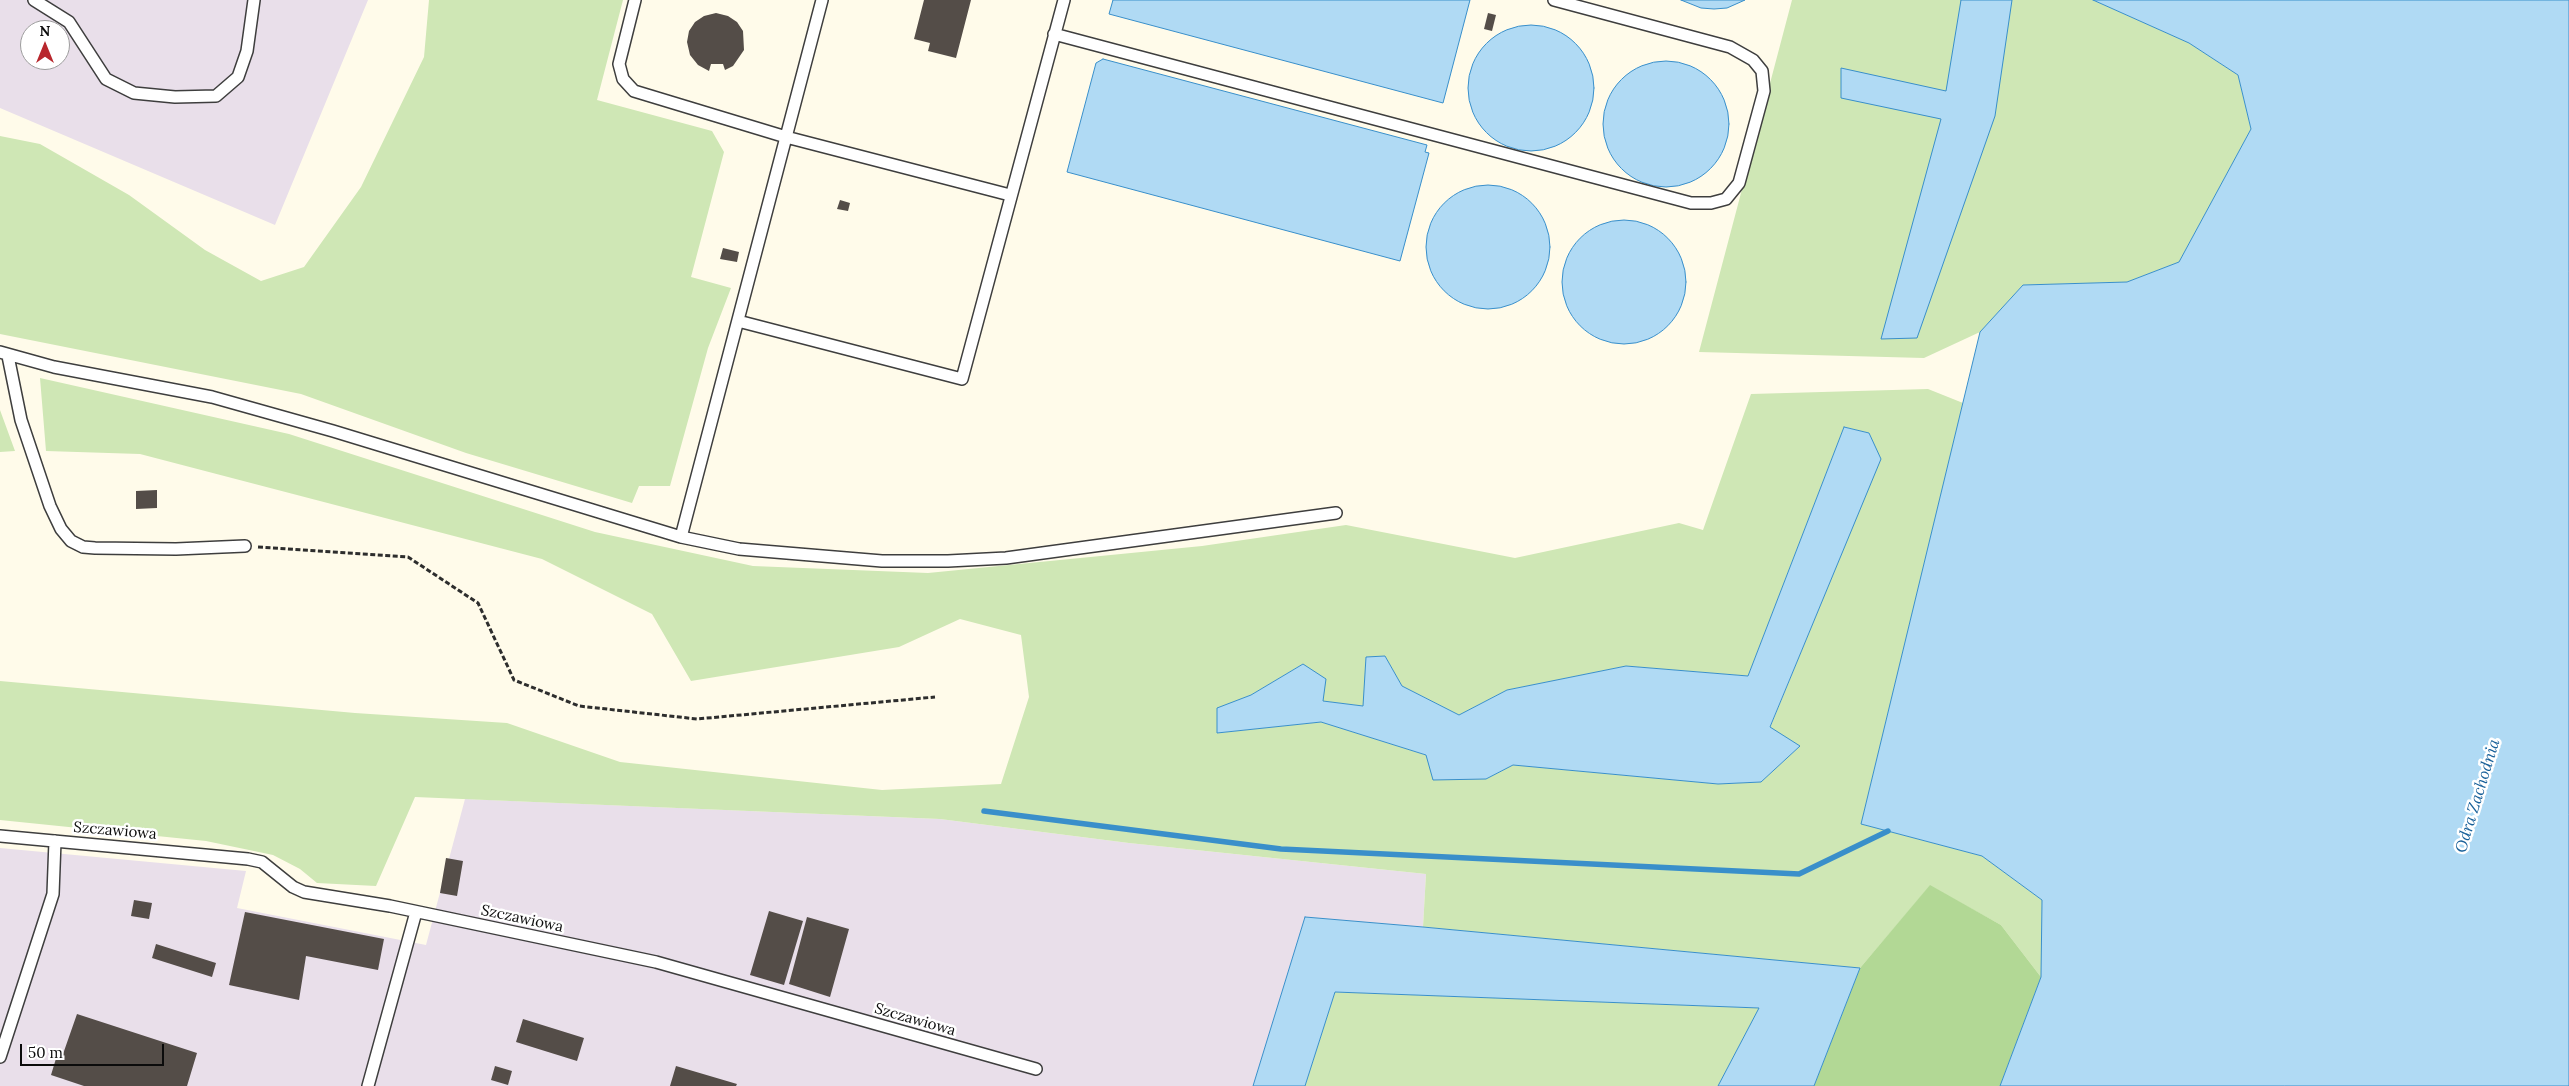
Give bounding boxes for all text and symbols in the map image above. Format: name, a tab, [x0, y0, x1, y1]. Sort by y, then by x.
north arrow	[20, 20, 70, 70]
text: N	[40, 22, 50, 40]
water label: Odra Zachodnia	[2452, 737, 2504, 855]
street label: Szczawiowa	[73, 818, 157, 844]
street label: Szczawiowa	[479, 902, 565, 936]
street label: Szczawiowa	[872, 1000, 958, 1040]
scale bar	[22, 1034, 166, 1066]
text: 50 m	[28, 1043, 63, 1062]

